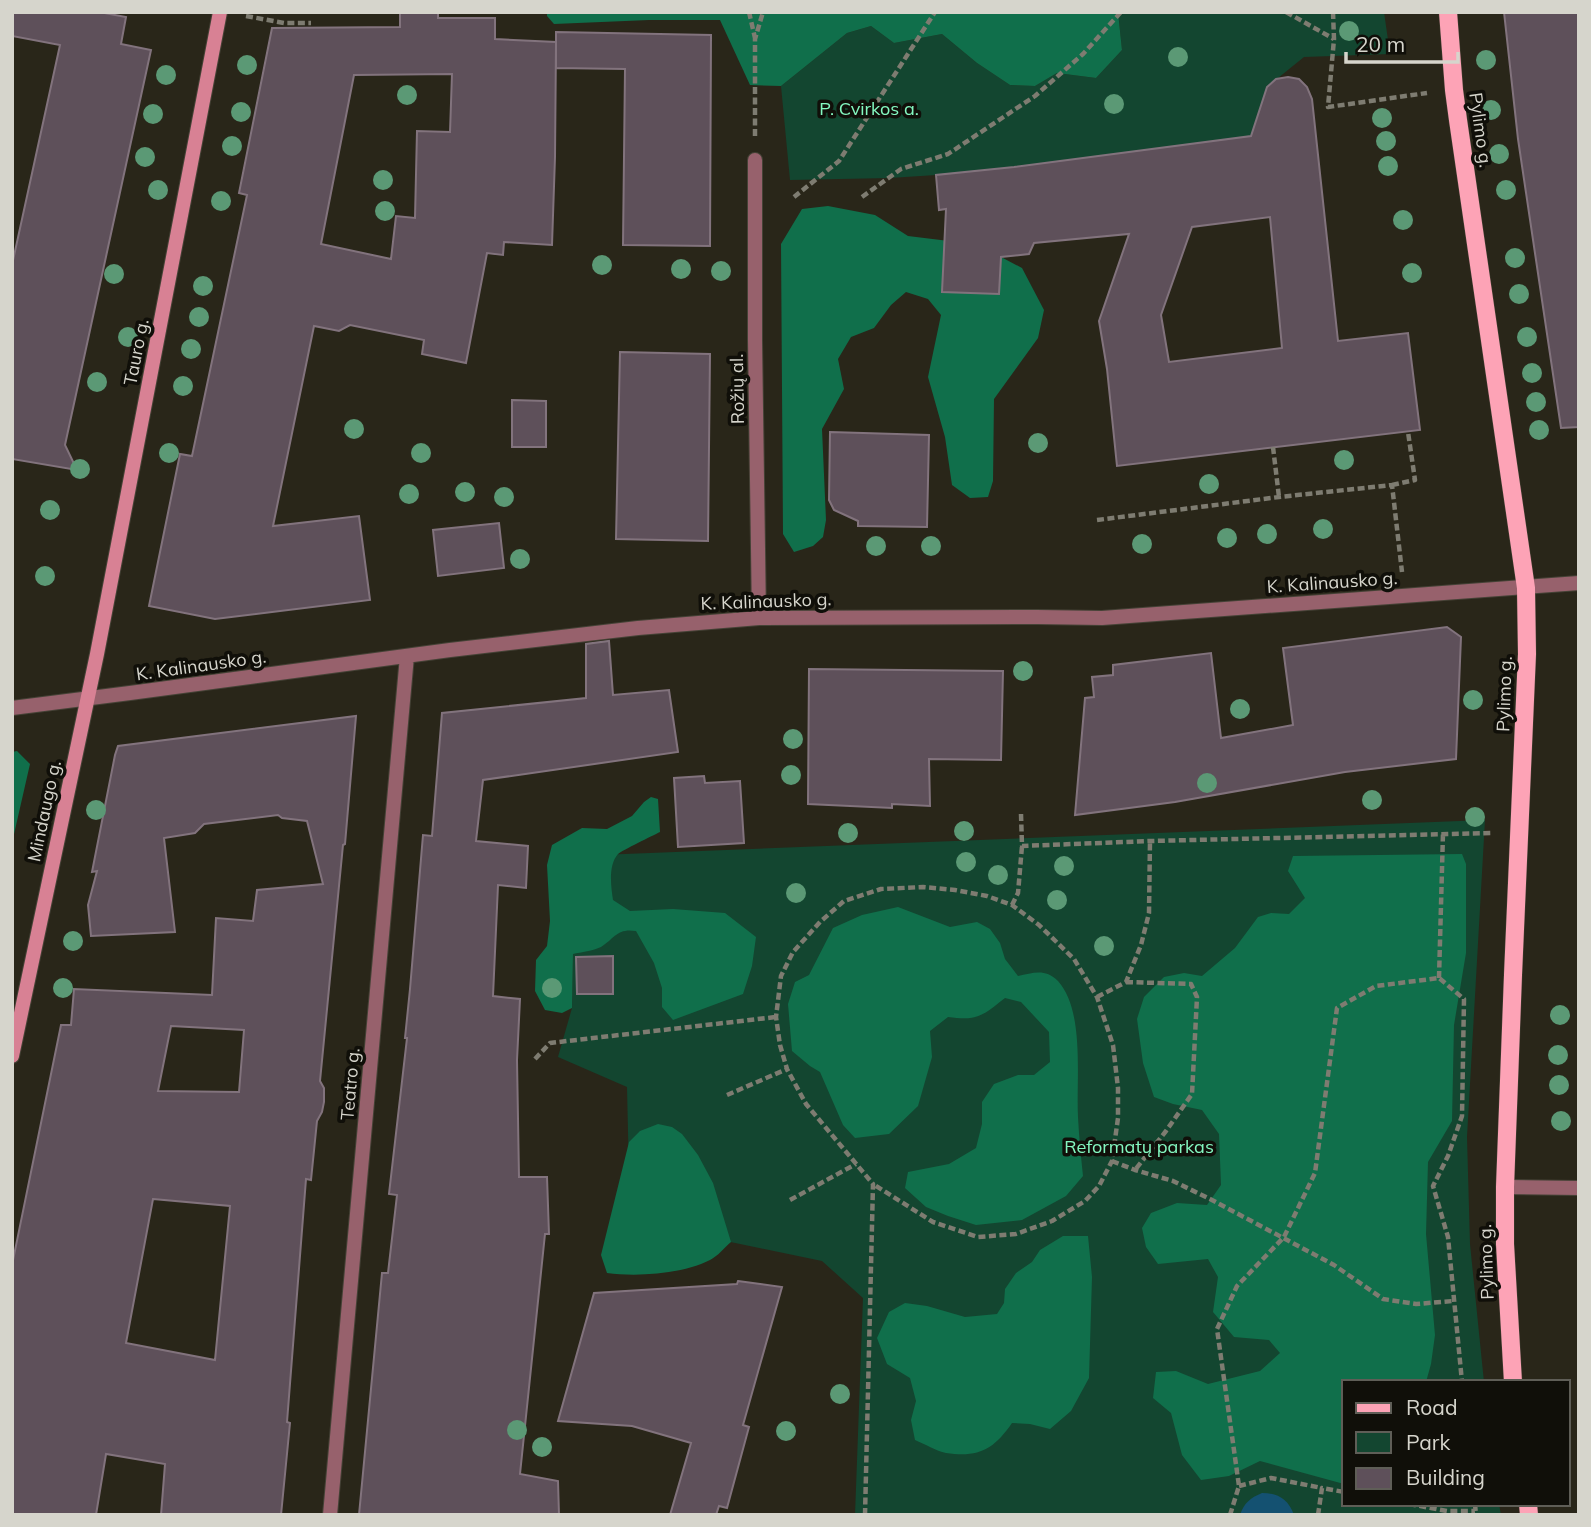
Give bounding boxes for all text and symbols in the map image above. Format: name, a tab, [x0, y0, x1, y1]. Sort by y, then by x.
scale bar	[1346, 21, 1458, 65]
text: 20 m	[1356, 31, 1405, 57]
street label: Pylimo g.	[1464, 91, 1498, 169]
park label: P. Cvirkos a.	[819, 97, 919, 120]
street label: Tauro g.	[118, 317, 154, 387]
street label: Rožių al.	[725, 354, 749, 424]
street label: K. Kalinausko g.	[1266, 566, 1398, 598]
street label: K. Kalinausko g.	[700, 587, 832, 615]
street label: K. Kalinausko g.	[135, 645, 267, 685]
street label: Pylimo g.	[1491, 656, 1517, 732]
street label: Mindaugo g.	[22, 758, 66, 864]
street label: Teatro g.	[335, 1047, 365, 1121]
park label: Reformatų parkas	[1064, 1135, 1214, 1158]
street label: Pylimo g.	[1473, 1224, 1499, 1300]
legend	[1342, 1380, 1570, 1506]
text: Road	[1406, 1394, 1457, 1420]
text: Park	[1406, 1429, 1450, 1455]
text: Building	[1406, 1464, 1485, 1490]

